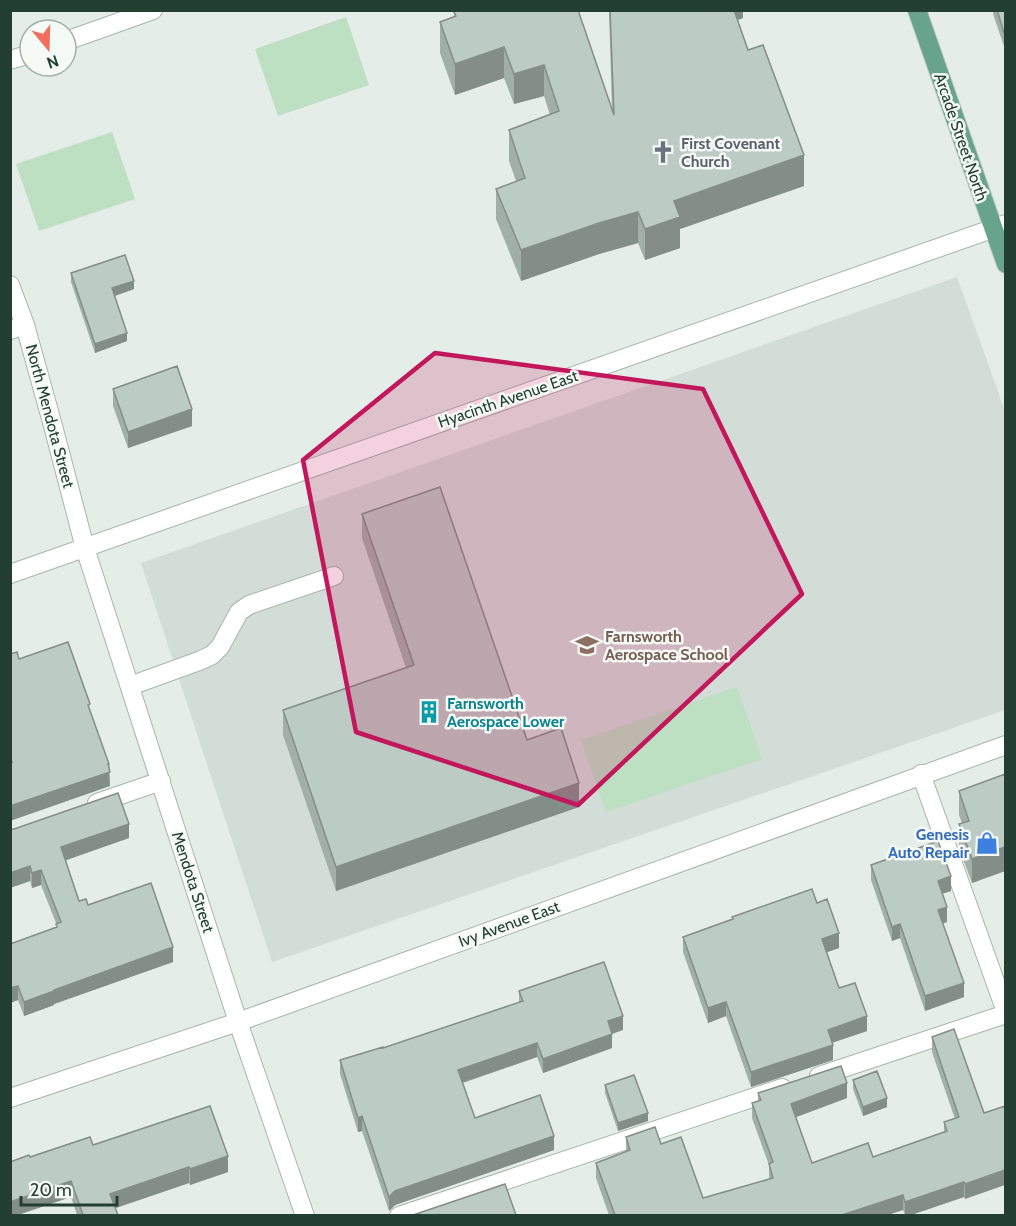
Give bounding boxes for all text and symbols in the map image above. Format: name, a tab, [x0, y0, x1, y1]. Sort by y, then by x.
north arrow	[18, 18, 78, 78]
text: N	[44, 51, 61, 73]
street label: Arcade Street North	[930, 71, 992, 203]
place label: First Covenant Church	[681, 134, 780, 171]
church icon: First Covenant Church	[650, 139, 676, 165]
street label: North Mendota Street	[22, 342, 78, 490]
street label: Hyacinth Avenue East	[435, 366, 581, 432]
place label: Farnsworth Aerospace School	[605, 627, 728, 664]
school or university icon: Farnsworth Aerospace School	[574, 632, 600, 658]
place label: Farnsworth Aerospace Lower	[447, 694, 565, 731]
building icon: Farnsworth Aerospace Lower	[416, 699, 442, 725]
place label: Genesis Auto Repair	[888, 825, 970, 862]
street label: Mendota Street	[168, 829, 218, 936]
shop icon: Genesis Auto Repair	[974, 830, 1000, 856]
street label: Ivy Avenue East	[456, 897, 563, 951]
scale bar	[21, 1169, 117, 1207]
text: 20 m	[30, 1179, 72, 1201]

